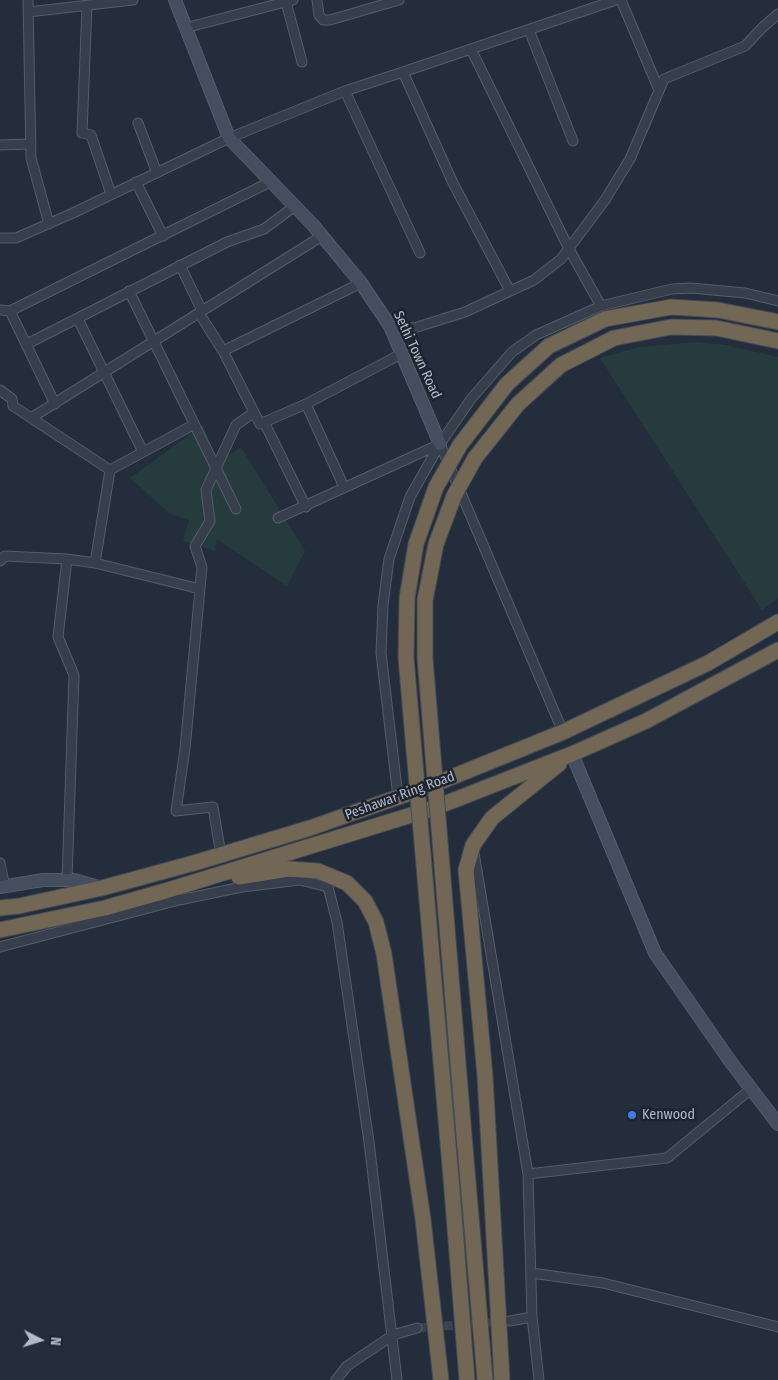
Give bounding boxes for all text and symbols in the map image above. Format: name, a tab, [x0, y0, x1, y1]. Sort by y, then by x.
street label: Sethi Town Road	[389, 309, 445, 401]
street label: Peshawar Ring Road	[343, 768, 457, 824]
place label: Kenwood	[642, 1107, 695, 1123]
marker: Kenwood	[626, 1109, 638, 1121]
north arrow	[15, 1315, 65, 1365]
text: N	[47, 1336, 64, 1346]

